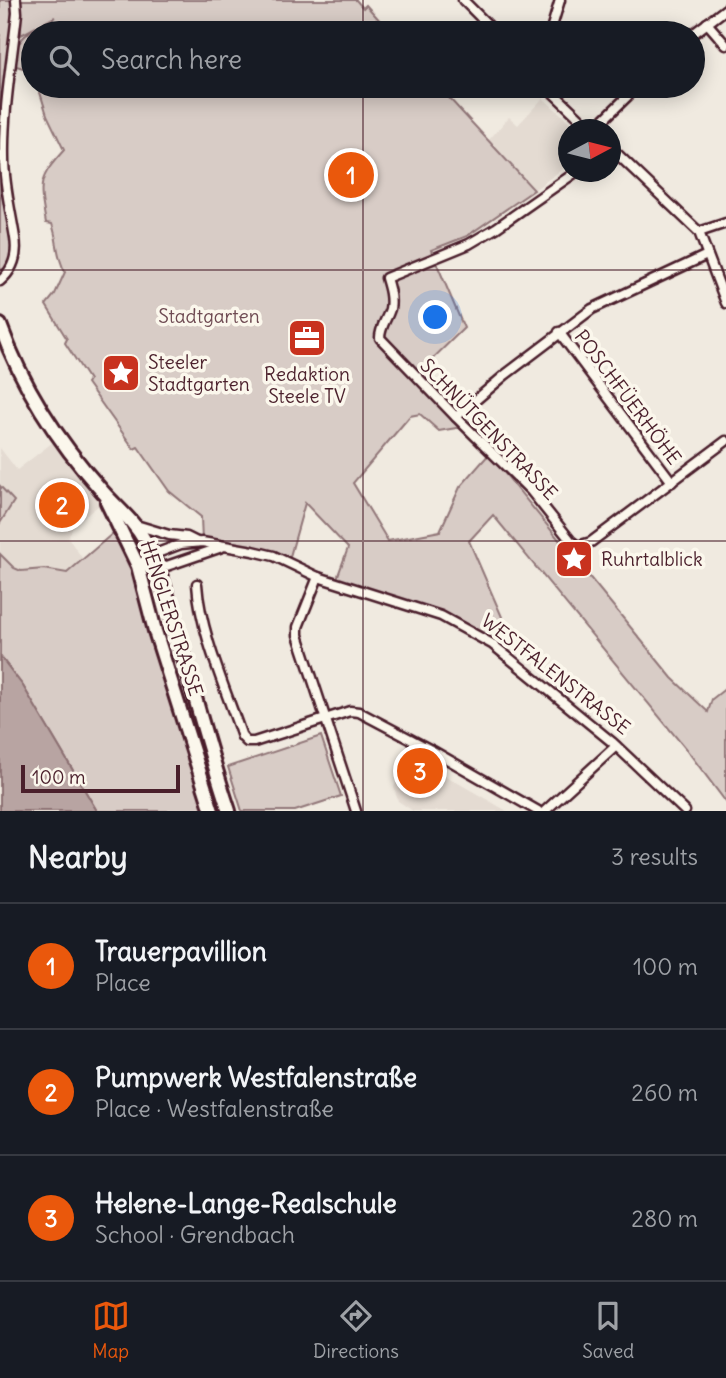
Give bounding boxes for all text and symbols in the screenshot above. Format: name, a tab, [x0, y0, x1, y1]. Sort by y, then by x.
search box	[21, 21, 705, 98]
icon: search	[45, 41, 83, 79]
text: Search here	[101, 43, 242, 76]
north arrow	[558, 119, 621, 182]
pin: 1	[328, 149, 374, 201]
your location	[418, 300, 452, 334]
park label: Stadtgarten	[158, 304, 260, 328]
office icon: Redaktion Steele TV	[286, 317, 328, 359]
street label: POSCHFÜERHÖHE	[569, 325, 687, 469]
place label: Steeler Stadtgarten	[148, 350, 250, 396]
place icon: Steeler Stadtgarten	[100, 352, 142, 394]
street label: SCHNÜTGENSTRASSE	[415, 353, 563, 505]
place label: Redaktion Steele TV	[264, 362, 350, 408]
pin: 2	[39, 479, 85, 531]
street label: HENGLERSTRASSE	[136, 537, 208, 699]
place icon: Ruhrtalblick	[553, 538, 595, 580]
place label: Ruhrtalblick	[601, 547, 703, 571]
street label: WESTFALENSTRASSE	[477, 608, 635, 740]
pin: 3	[397, 745, 443, 797]
scale bar	[21, 762, 180, 794]
text: 100 m	[32, 765, 86, 789]
text: Nearby	[28, 838, 128, 876]
text: 3 results	[611, 842, 698, 871]
text: Trauerpavillion	[95, 935, 267, 968]
text: 1	[46, 952, 56, 981]
text: 100 m	[633, 952, 698, 981]
text: Place	[95, 968, 151, 997]
text: Pumpwerk Westfalenstraße	[95, 1061, 417, 1094]
text: 2	[45, 1078, 57, 1107]
text: 260 m	[631, 1078, 698, 1107]
text: Place · Westfalenstraße	[95, 1094, 334, 1123]
text: Helene-Lange-Realschule	[95, 1187, 397, 1220]
text: 3	[44, 1204, 58, 1233]
text: 280 m	[631, 1204, 698, 1233]
text: School · Grendbach	[95, 1220, 295, 1249]
tab: Map	[92, 1297, 130, 1363]
tab: Directions	[313, 1297, 399, 1363]
tab: Saved	[582, 1297, 634, 1363]

